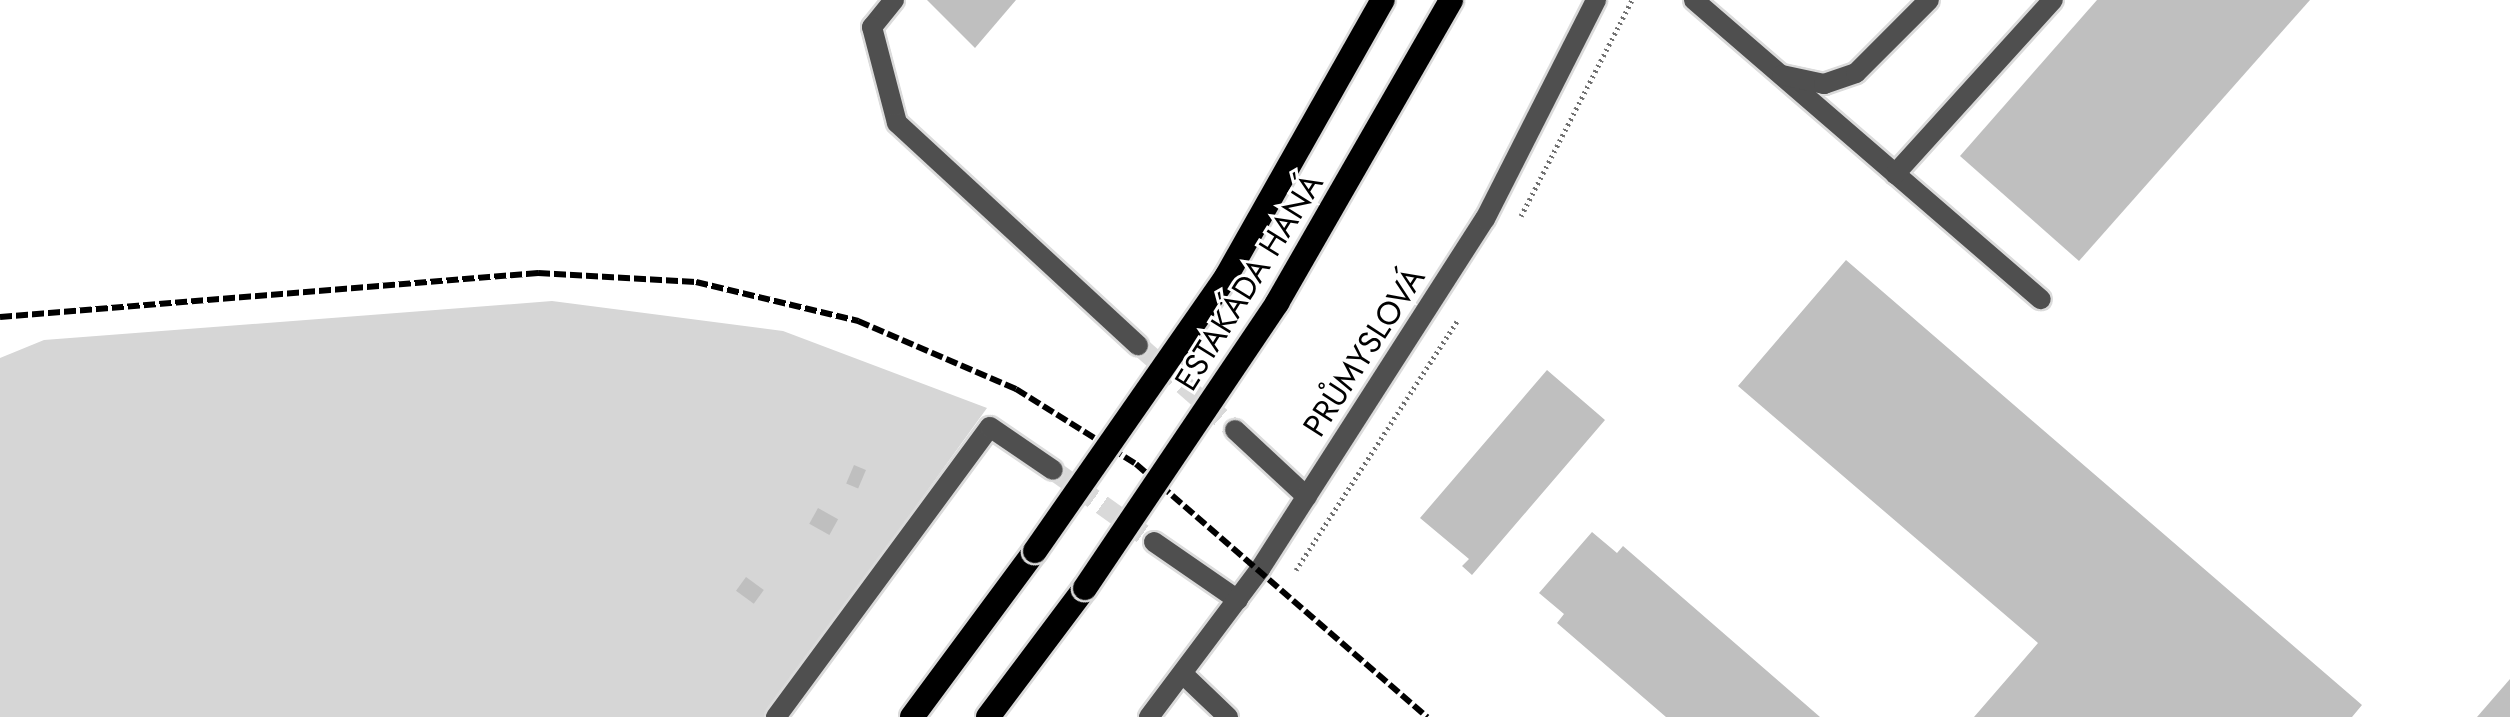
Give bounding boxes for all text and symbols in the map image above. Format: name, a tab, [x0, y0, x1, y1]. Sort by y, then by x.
street label: ESTAKÁDA HANÁ	[1167, 166, 1331, 398]
street label: PRŮMYSLOVÁ	[1295, 260, 1433, 444]

